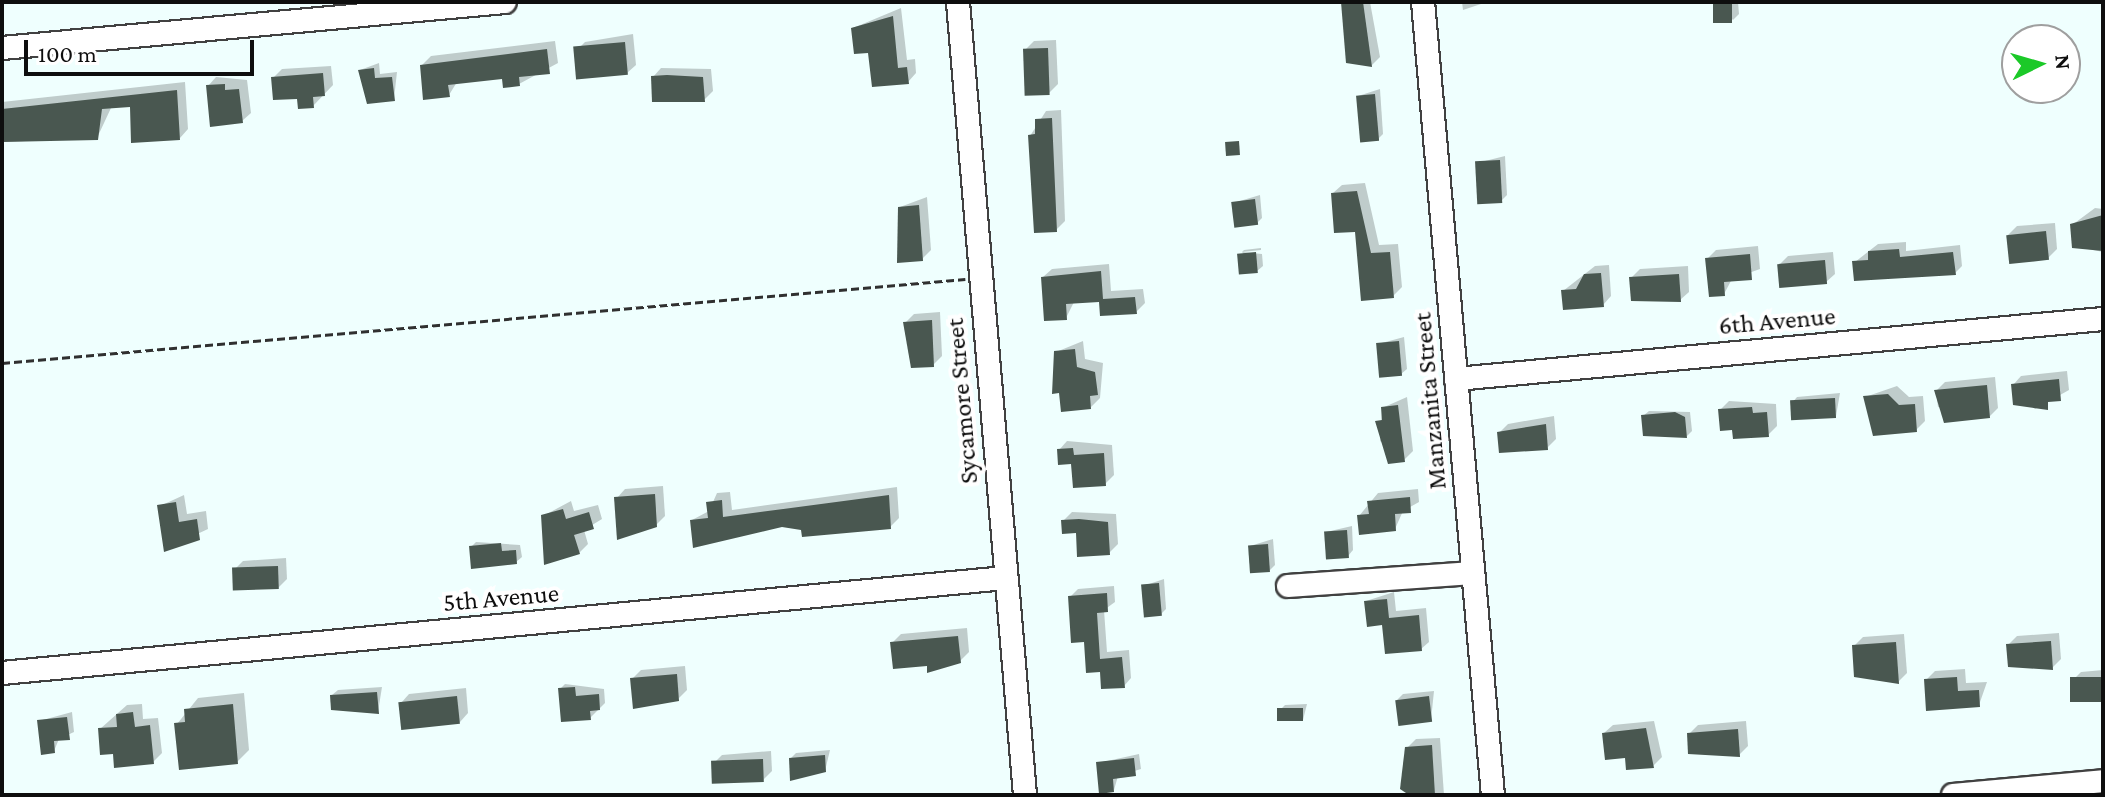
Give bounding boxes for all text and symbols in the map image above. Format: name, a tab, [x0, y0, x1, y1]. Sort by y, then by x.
scale bar	[28, 24, 258, 74]
north arrow	[2001, 24, 2081, 104]
text: 100 m	[38, 40, 97, 67]
text: N	[2050, 53, 2077, 71]
street label: 6th Avenue	[1717, 300, 1837, 342]
street label: Manzanita Street	[1407, 311, 1453, 491]
street label: Sycamore Street	[939, 317, 985, 485]
street label: 5th Avenue	[442, 577, 560, 619]

